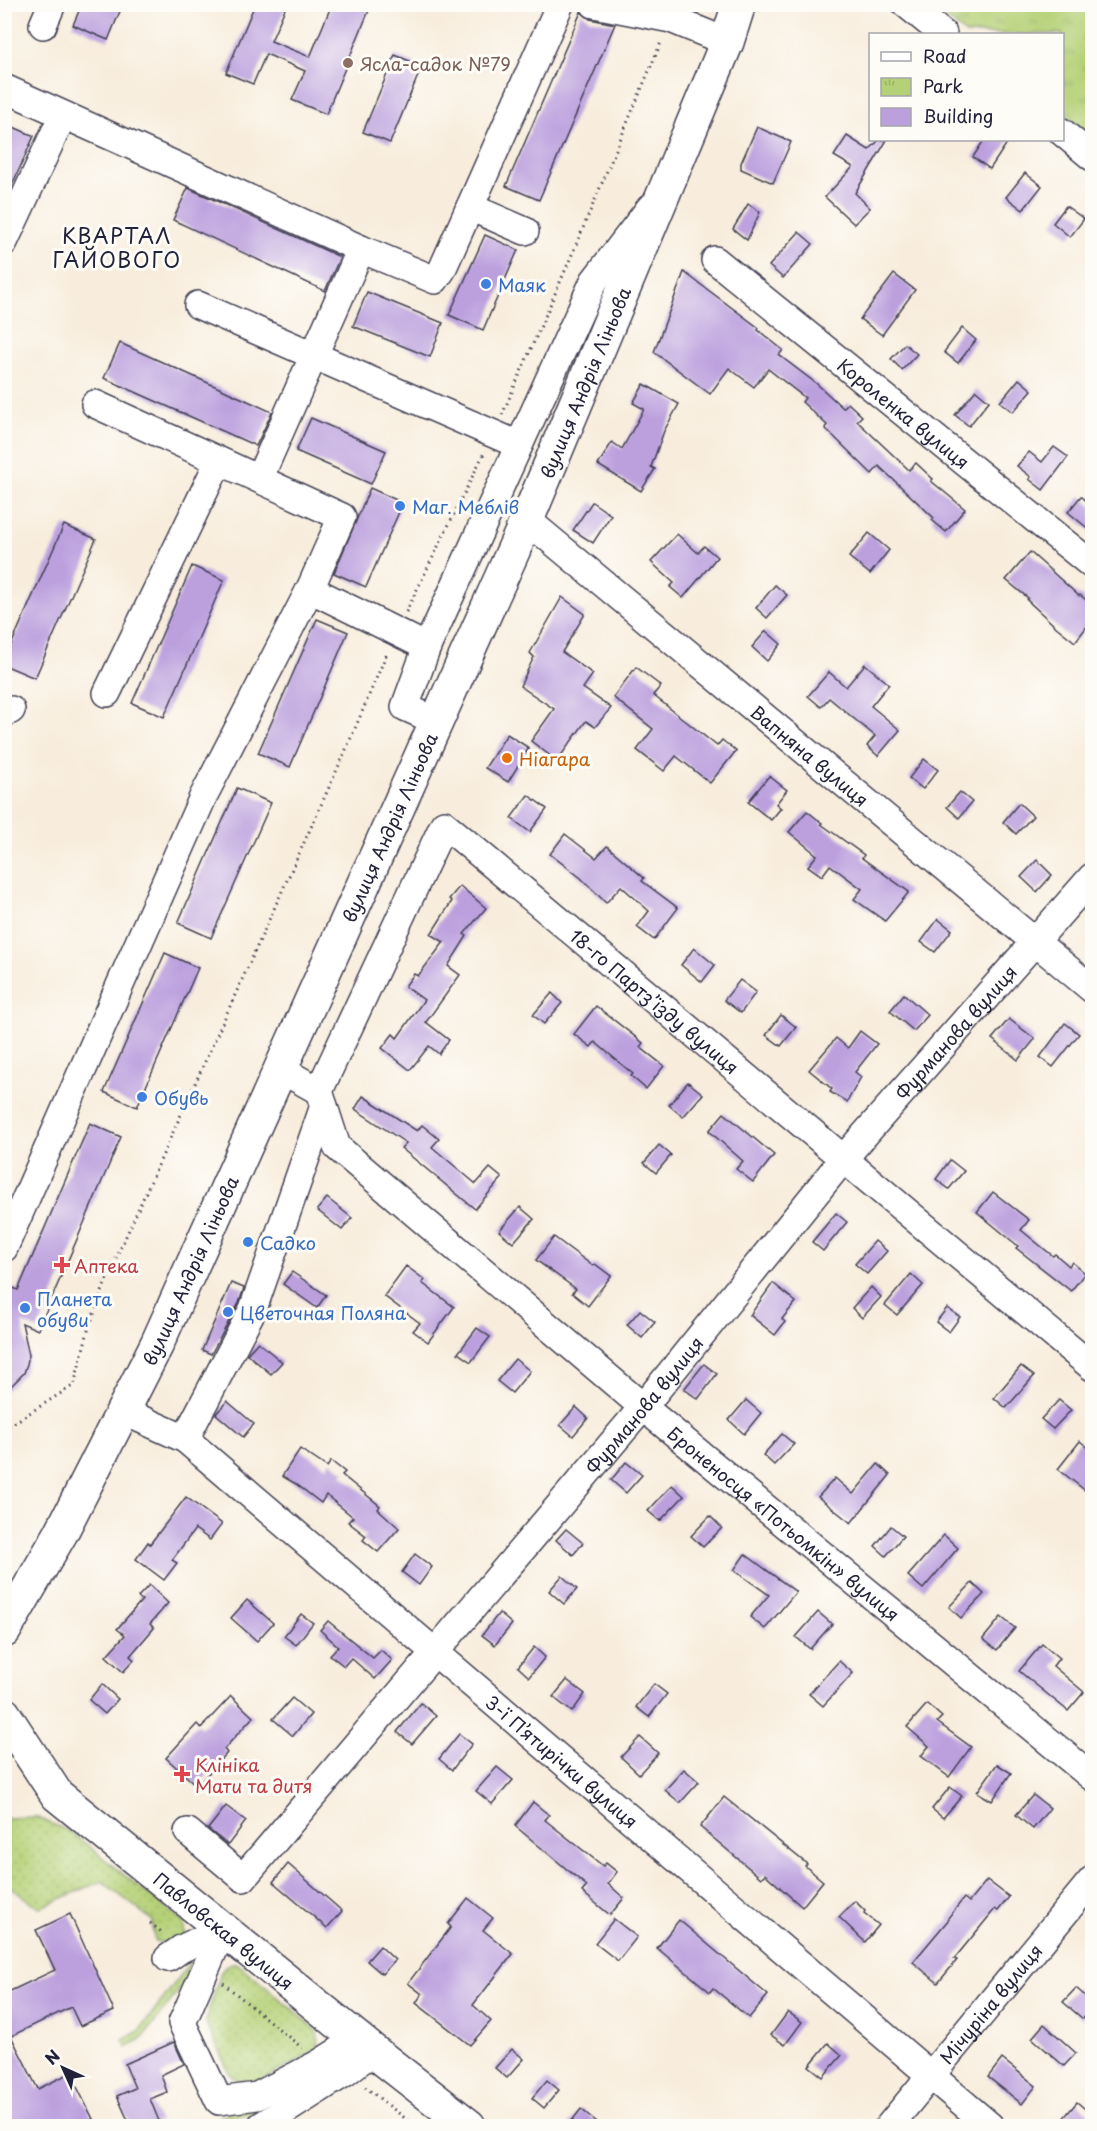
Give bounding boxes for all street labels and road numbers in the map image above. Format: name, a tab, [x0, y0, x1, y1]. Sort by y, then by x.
street label: вулиця Андрія Ліньова	[533, 282, 637, 482]
street label: Короленка вулиця	[832, 351, 976, 475]
street label: Вапняна вулиця	[745, 698, 875, 812]
street label: вулиця Андрія Ліньова	[335, 727, 444, 926]
street label: 18-го Партз’їзду вулиця	[564, 922, 745, 1080]
street label: Фурманова вулиця	[888, 958, 1022, 1105]
street label: вулиця Андрія Ліньова	[135, 1171, 245, 1370]
street label: Фурманова вулиця	[579, 1330, 709, 1479]
street label: Броненосця «Потьомкін» вулиця	[662, 1420, 906, 1627]
street label: 3-ї П’ятирічки вулиця	[480, 1688, 644, 1834]
street label: Павловская вулиця	[148, 1865, 300, 1996]
street label: Мічуріна вулиця	[933, 1937, 1048, 2069]

